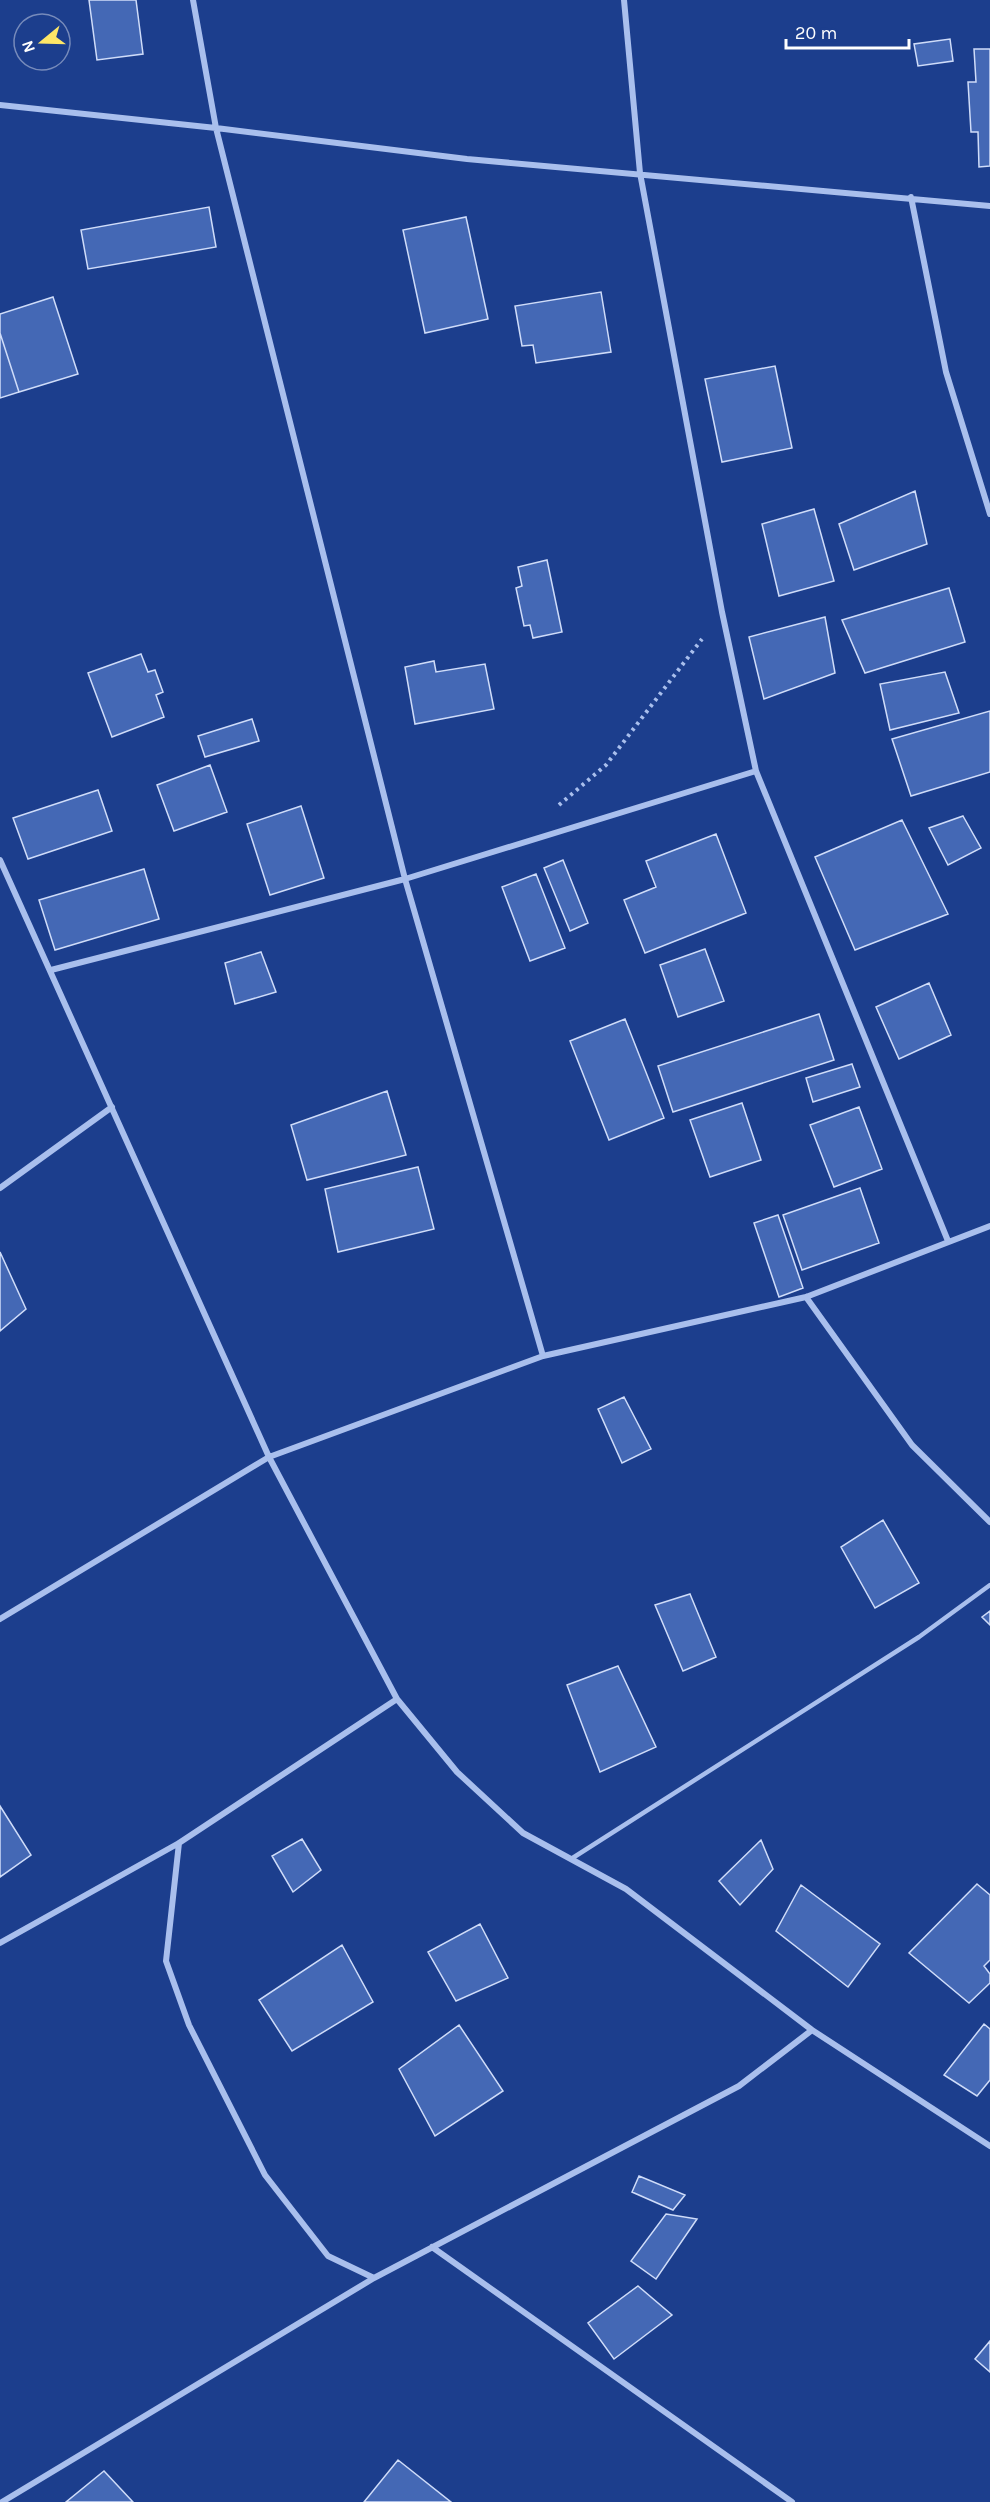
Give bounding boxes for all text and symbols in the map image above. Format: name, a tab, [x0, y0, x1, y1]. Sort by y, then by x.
north arrow	[12, 12, 72, 72]
scale bar	[786, 12, 909, 50]
text: 20 m	[795, 22, 837, 44]
text: N	[17, 38, 39, 55]

